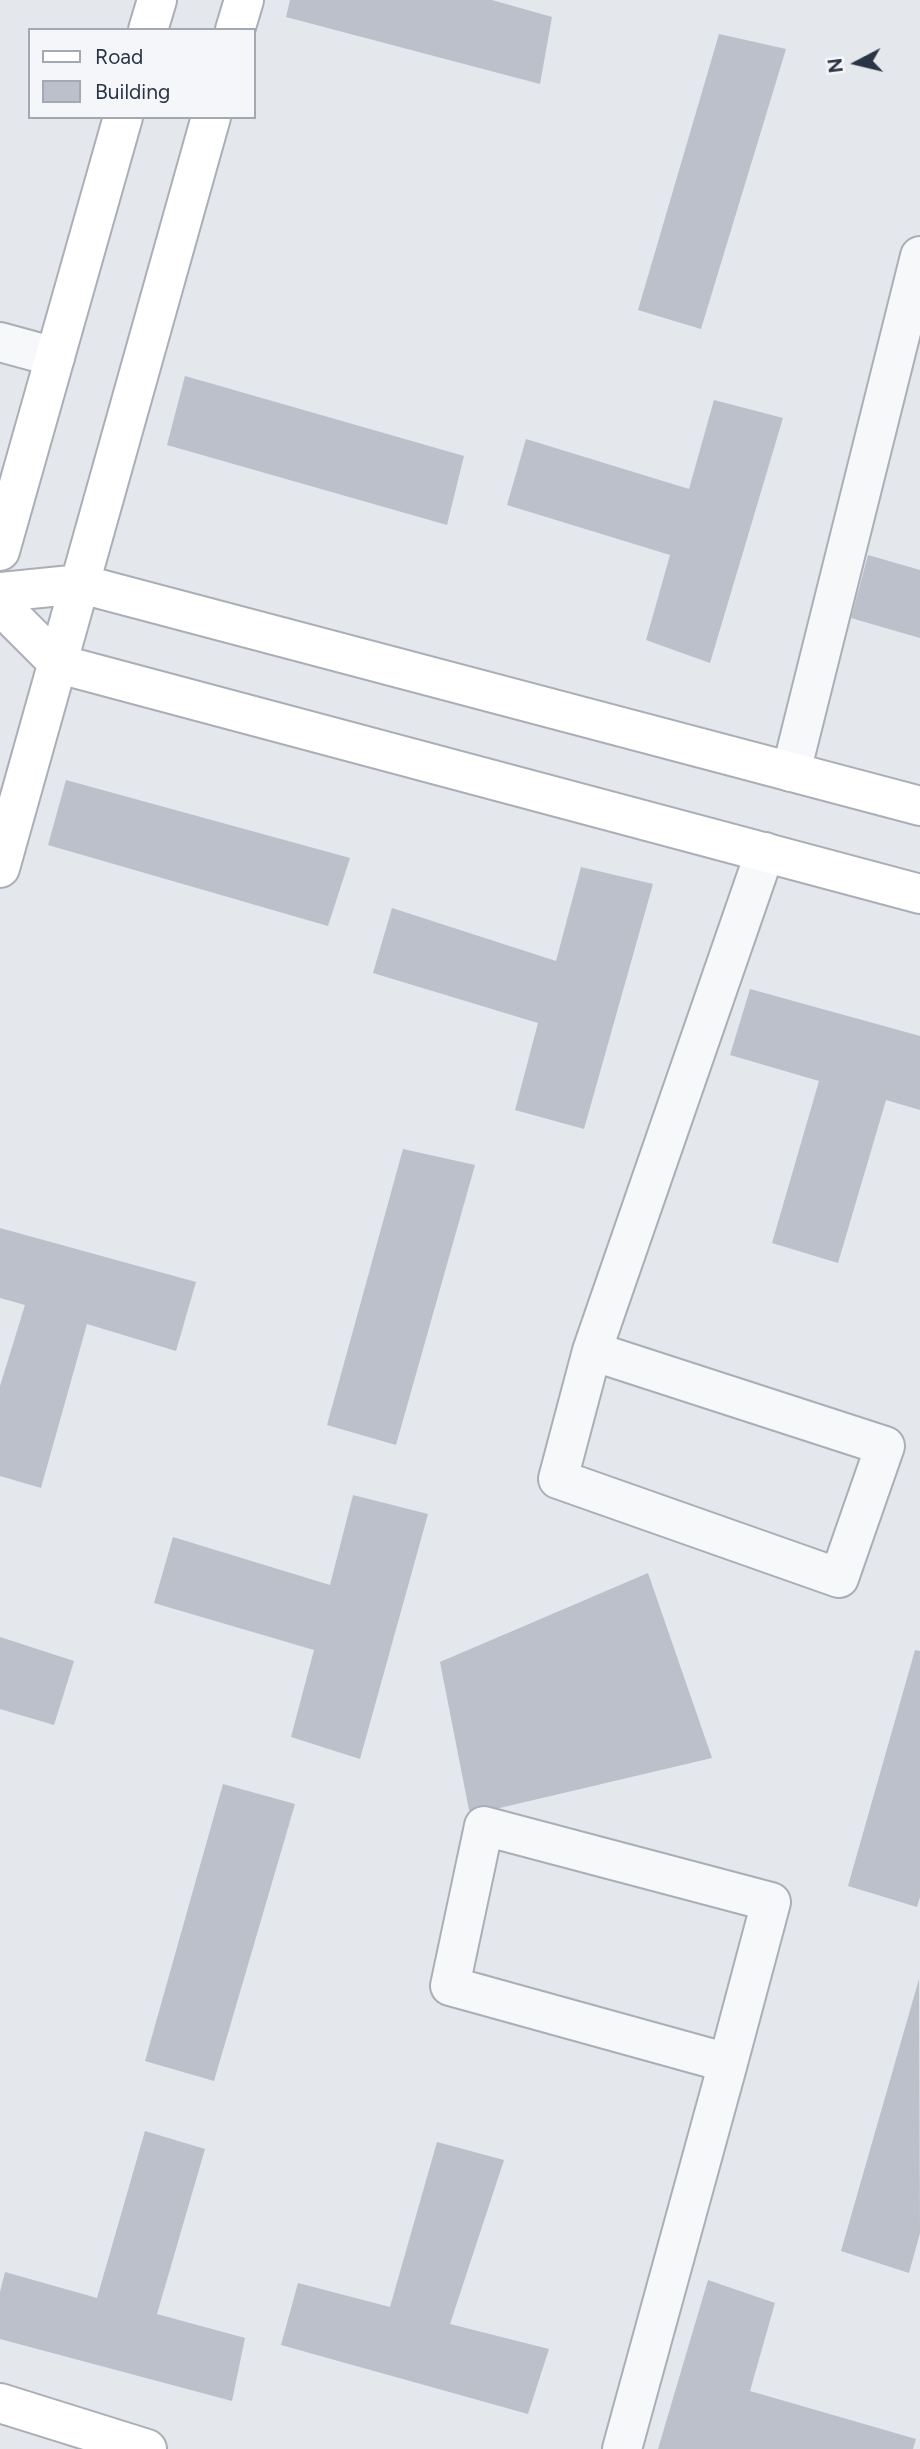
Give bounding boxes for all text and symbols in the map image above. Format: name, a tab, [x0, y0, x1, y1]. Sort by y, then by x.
legend	[28, 28, 256, 119]
north arrow	[822, 28, 892, 98]
text: Road	[95, 44, 143, 69]
text: N	[823, 57, 848, 74]
text: Building	[95, 79, 170, 104]

